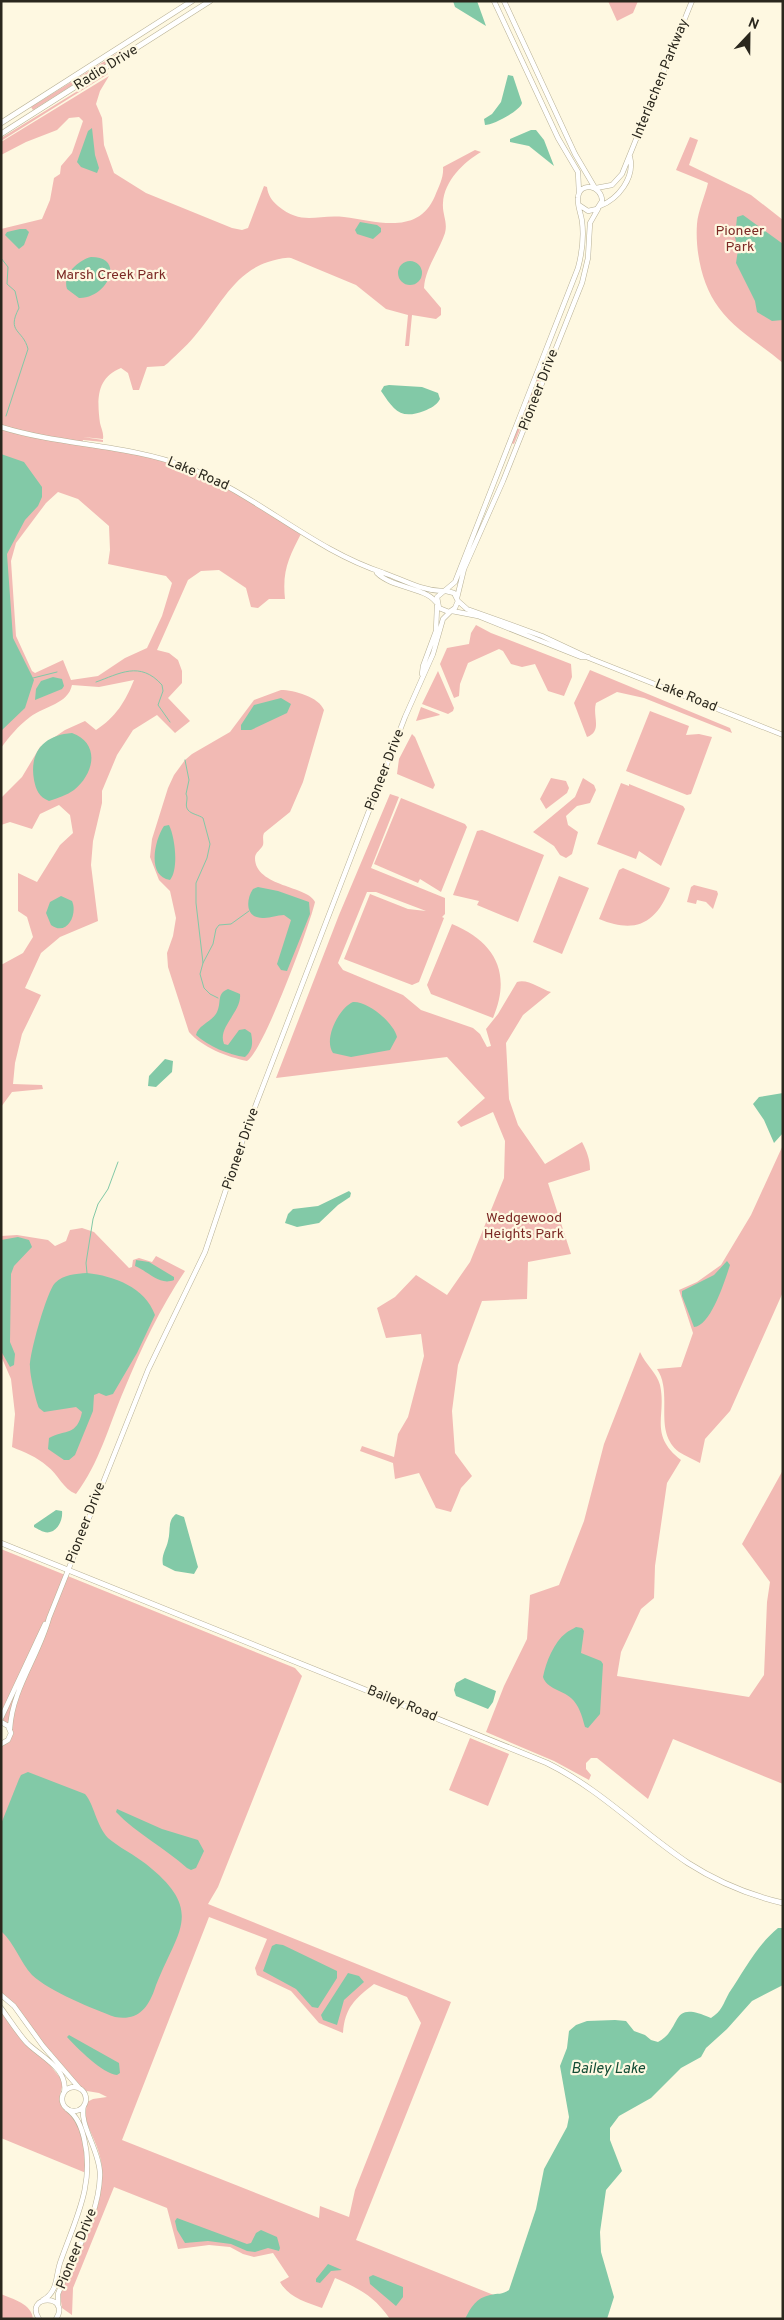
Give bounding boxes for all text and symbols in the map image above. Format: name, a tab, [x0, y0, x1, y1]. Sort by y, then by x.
north arrow	[724, 10, 774, 60]
text: N	[745, 15, 761, 34]
street label: Interlachen Parkway	[629, 16, 693, 142]
street label: Radio Drive	[71, 42, 141, 94]
park label: Pioneer Park	[715, 223, 765, 256]
park label: Marsh Creek Park	[56, 267, 166, 284]
street label: Pioneer Drive	[516, 347, 562, 433]
street label: Lake Road	[165, 453, 231, 495]
street label: Lake Road	[652, 676, 720, 716]
street label: Pioneer Drive	[362, 727, 408, 813]
street label: Pioneer Drive	[219, 1106, 263, 1192]
park label: Wedgewood Heights Park	[484, 1210, 564, 1243]
street label: Pioneer Drive	[63, 1480, 109, 1566]
street label: Bailey Road	[364, 1682, 440, 1726]
water label: Bailey Lake	[571, 2060, 645, 2079]
street label: Pioneer Drive	[53, 2206, 101, 2292]

